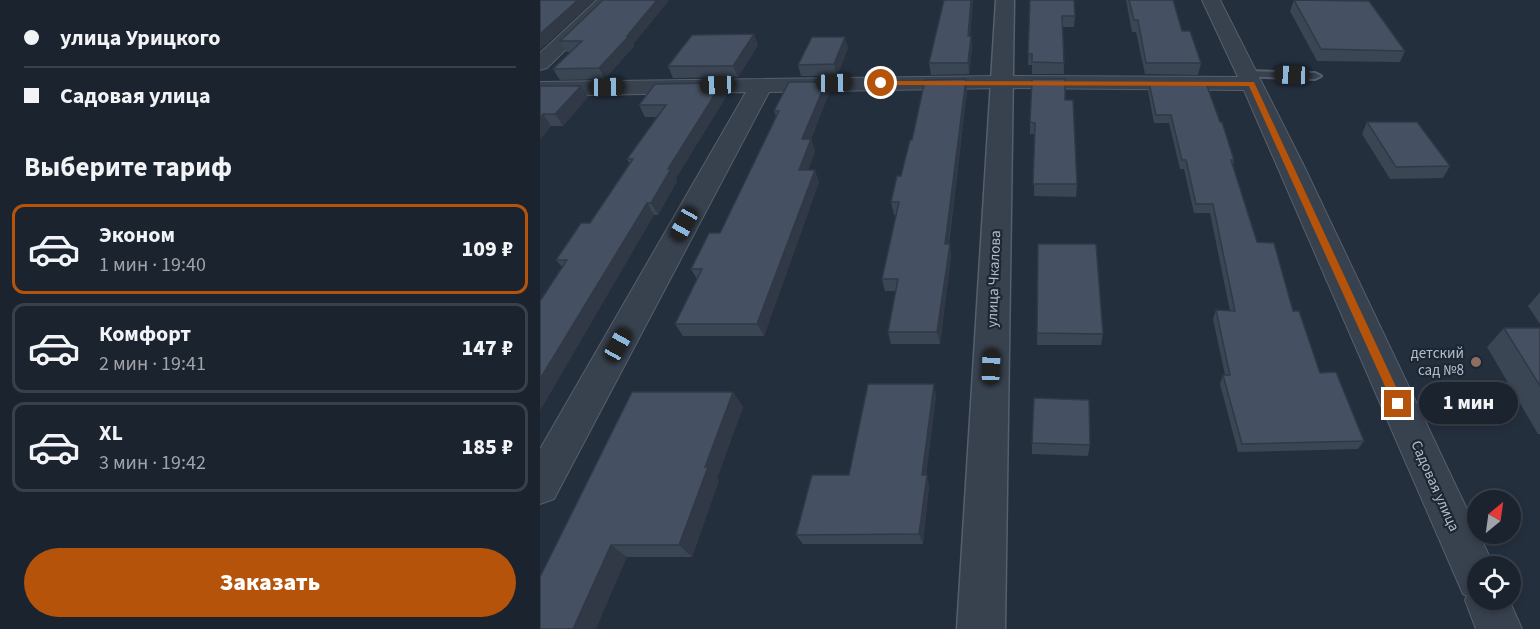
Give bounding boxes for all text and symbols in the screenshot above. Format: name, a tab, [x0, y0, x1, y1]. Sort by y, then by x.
text: улица Урицкого	[60, 22, 221, 54]
car	[1274, 65, 1310, 85]
route start	[867, 69, 894, 96]
car	[816, 74, 852, 92]
car	[700, 75, 736, 95]
car	[589, 78, 625, 96]
text: Садовая улица	[60, 80, 210, 112]
text: Выберите тариф	[24, 148, 232, 187]
car	[667, 204, 701, 244]
text: Эконом	[99, 219, 175, 251]
icon: car	[27, 222, 81, 276]
street label: улица Чкалова	[982, 230, 1006, 328]
text: 109 ₽	[462, 233, 513, 265]
text: 1 мин · 19:40	[99, 251, 206, 279]
text: Комфорт	[99, 318, 191, 350]
icon: car	[27, 321, 81, 375]
car	[601, 325, 635, 365]
text: 147 ₽	[462, 332, 513, 364]
place label: детский сад №8	[1411, 343, 1464, 381]
car	[981, 349, 1001, 385]
text: 2 мин · 19:41	[99, 350, 206, 378]
marker: детский сад №8	[1469, 355, 1483, 369]
callout: 1 мин	[1419, 383, 1518, 425]
text: 1 мин	[1443, 389, 1494, 417]
route end	[1384, 390, 1411, 417]
text: XL	[99, 417, 123, 449]
icon: car	[27, 420, 81, 474]
text: 185 ₽	[462, 431, 513, 463]
street label: Садовая улица	[1406, 437, 1464, 535]
text: 3 мин · 19:42	[99, 449, 206, 477]
north arrow	[1467, 490, 1521, 544]
map controls	[1467, 490, 1521, 610]
button: Заказать	[24, 548, 516, 617]
button: locate	[1467, 556, 1521, 610]

